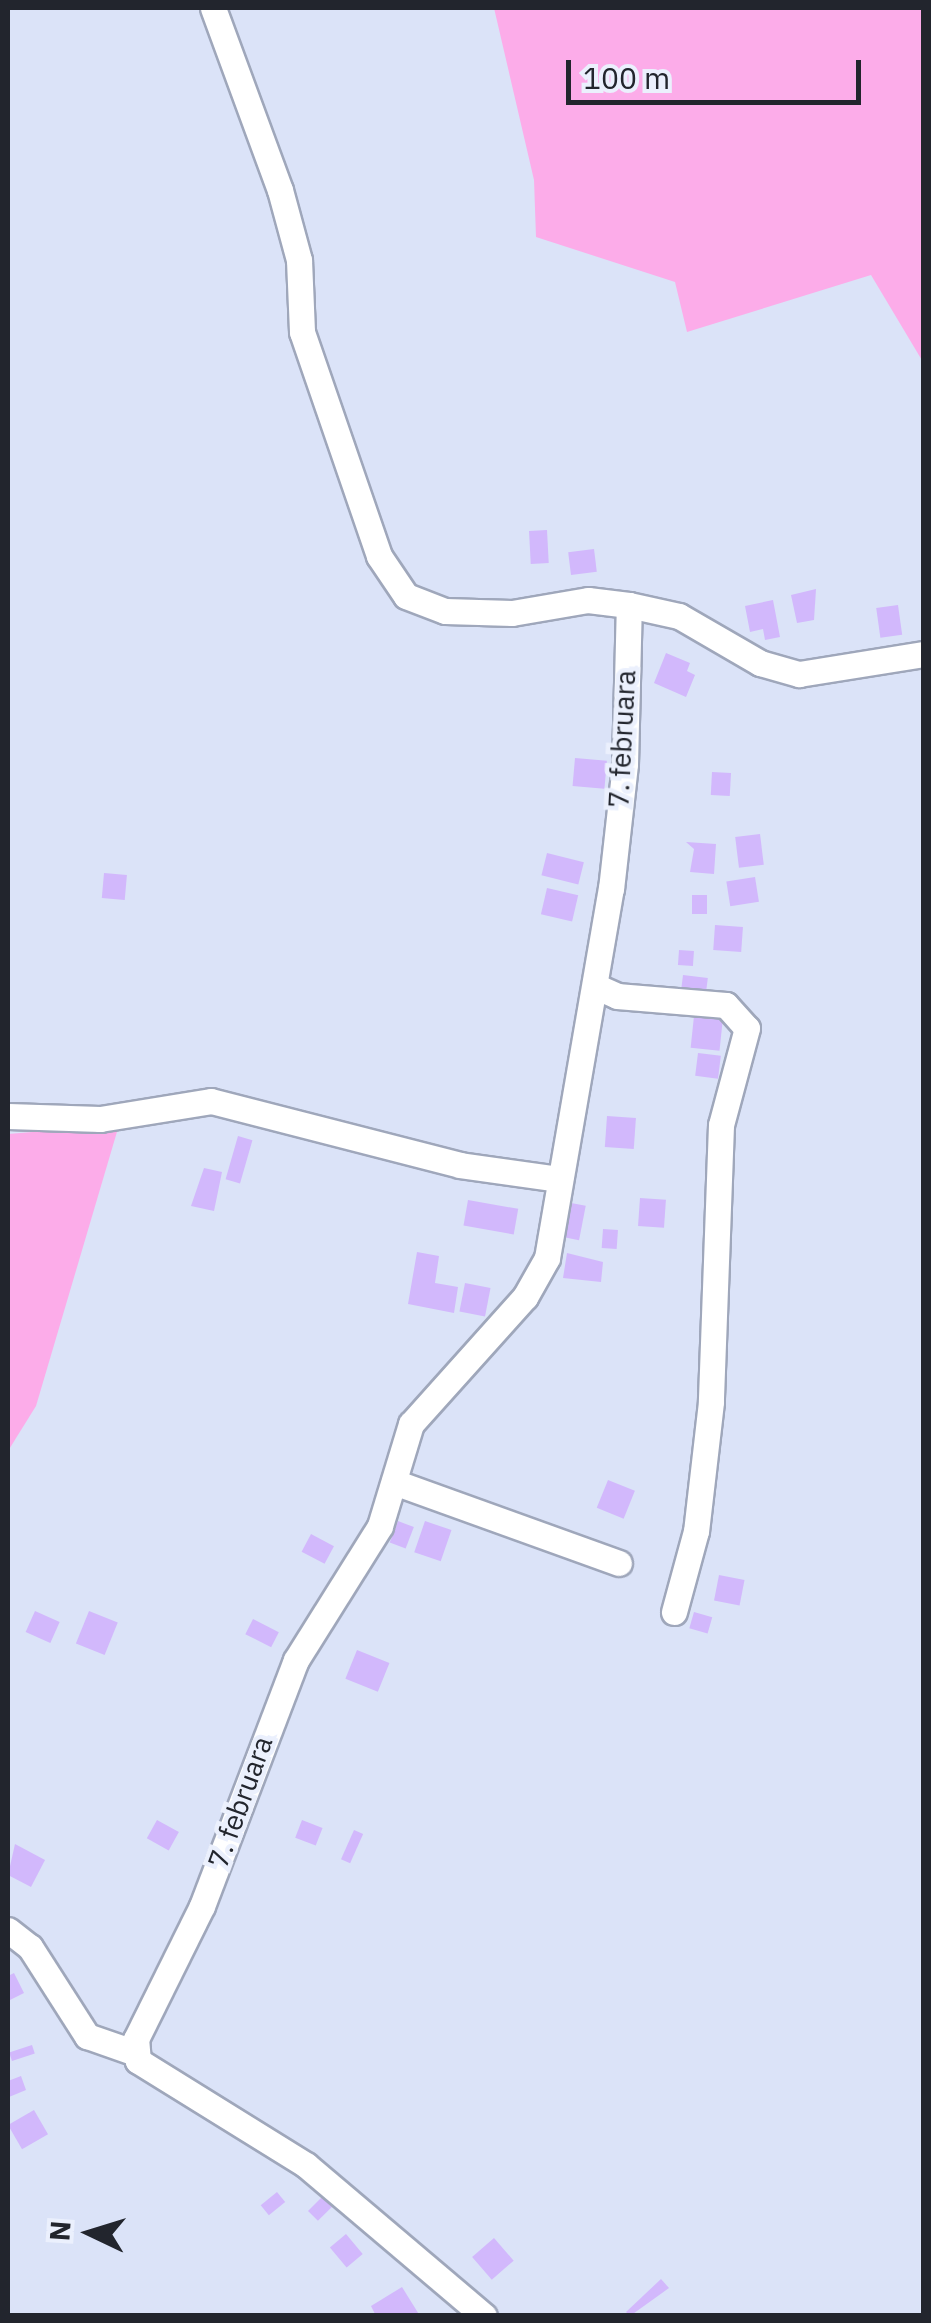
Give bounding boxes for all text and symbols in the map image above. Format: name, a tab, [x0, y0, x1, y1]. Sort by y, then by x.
scale bar	[571, 40, 866, 102]
text: 100 m	[583, 58, 670, 97]
street label: 7. februara	[602, 669, 642, 809]
street label: 7. februara	[201, 1731, 279, 1873]
north arrow	[40, 2183, 140, 2283]
text: N	[40, 2219, 79, 2242]

